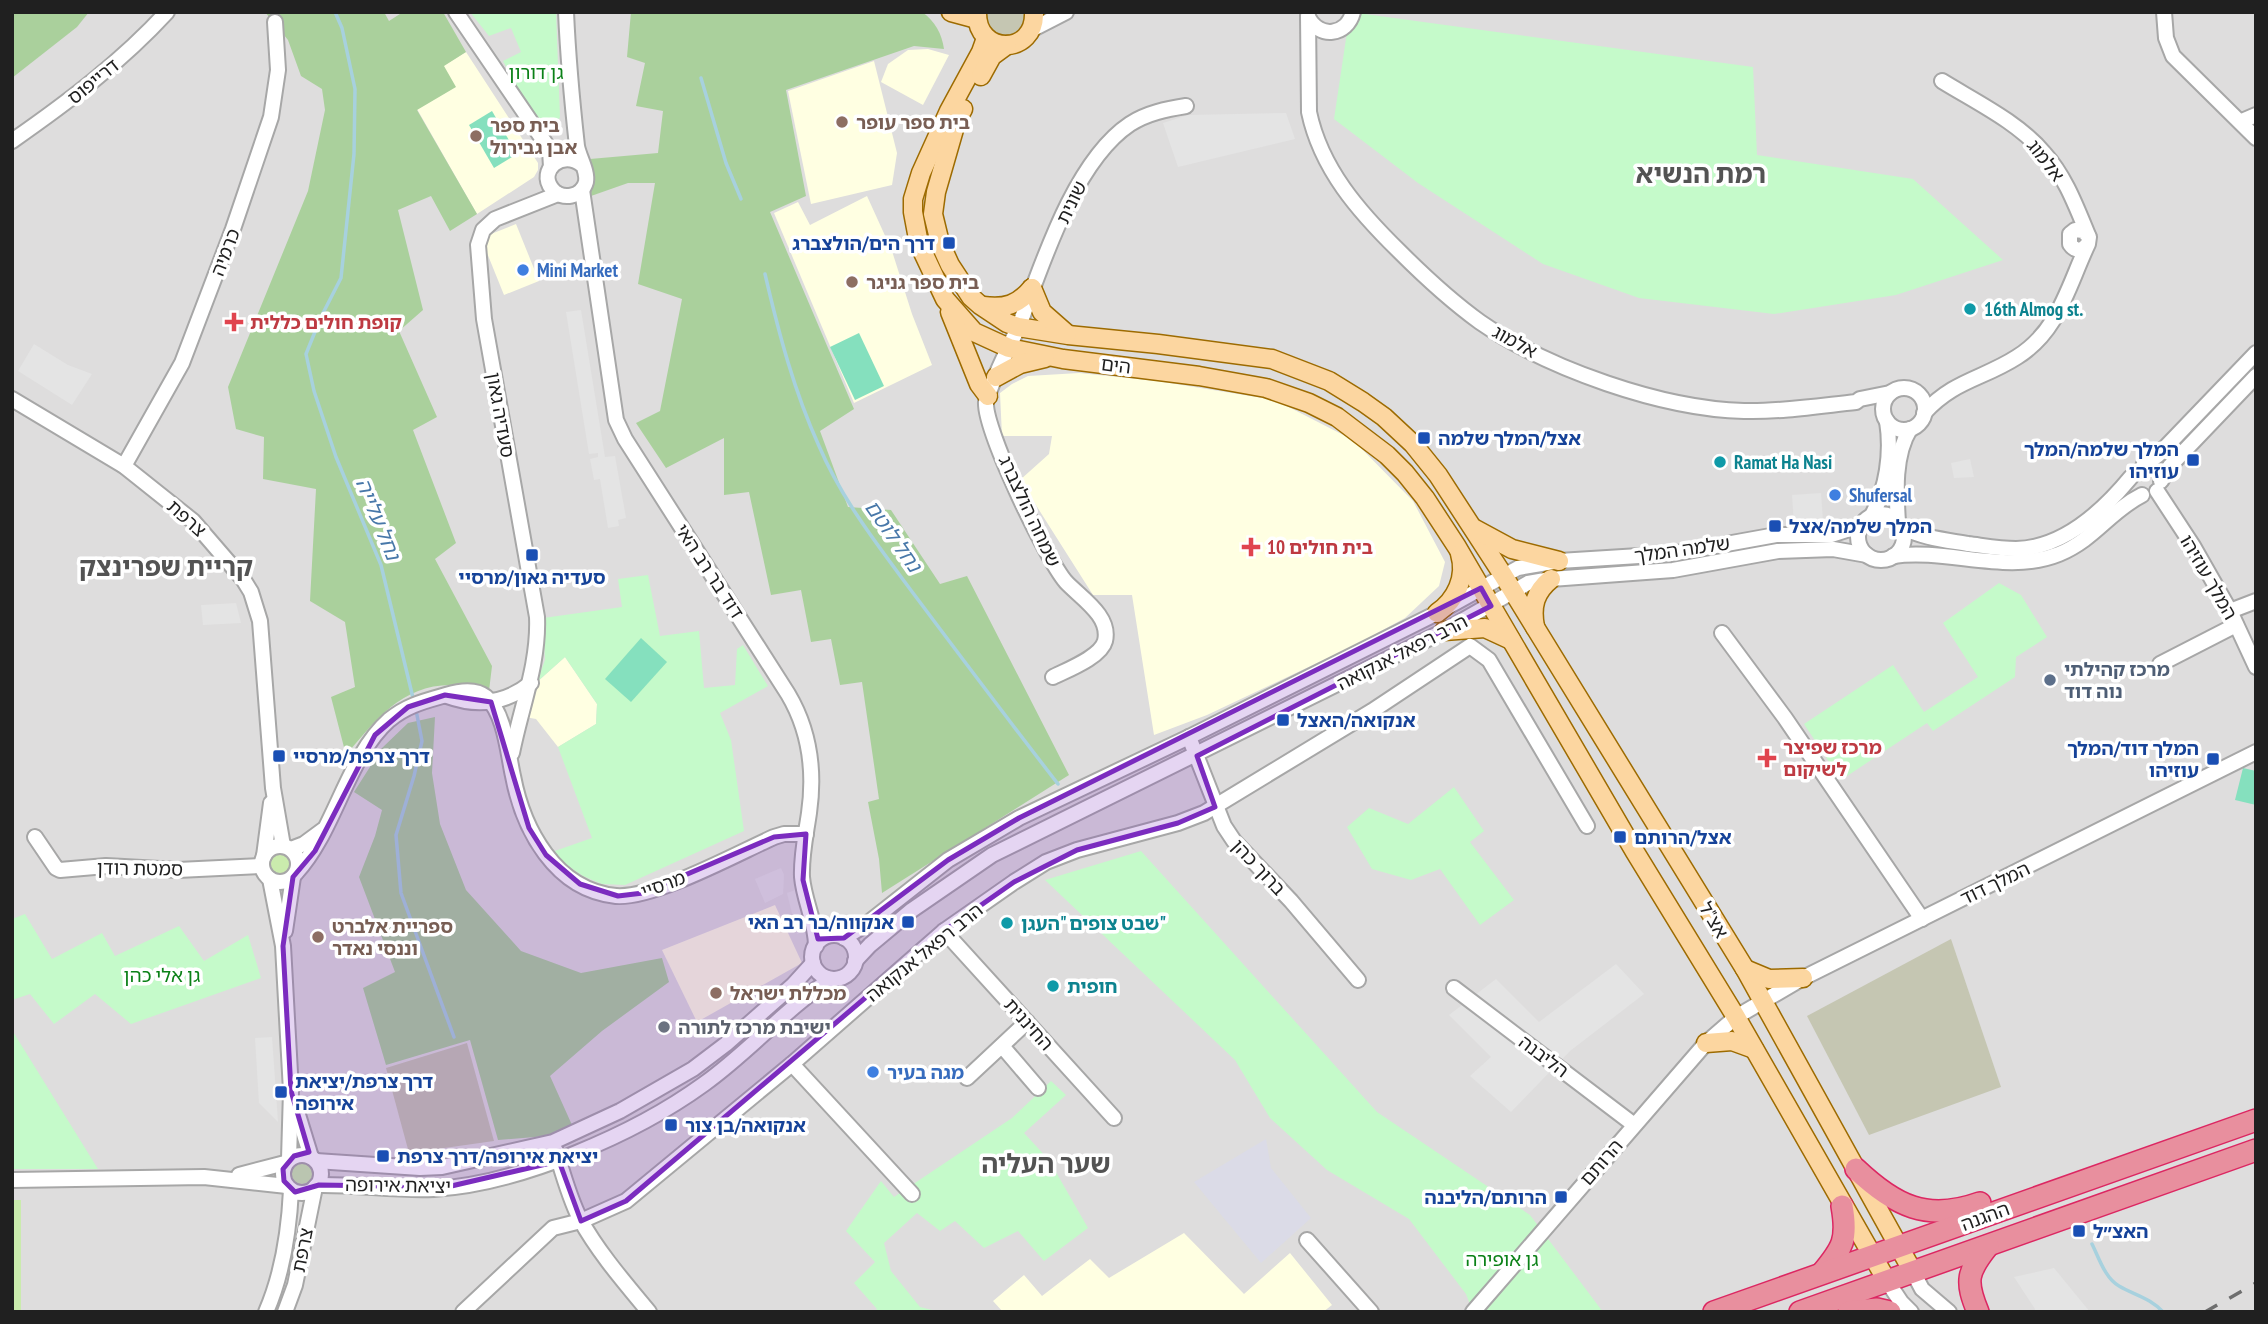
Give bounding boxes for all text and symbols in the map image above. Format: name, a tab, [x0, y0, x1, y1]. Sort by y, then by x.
street label: דרייפוס	[62, 53, 124, 109]
park label: גן דורון	[508, 60, 564, 84]
place label: בית ספר עופר	[856, 110, 970, 134]
place label: בית ספר אבן גבירול	[490, 113, 577, 159]
marker: בית ספר עופר	[834, 114, 850, 130]
marker: בית ספר אבן גבירול	[468, 128, 484, 144]
street label: אלמוג	[2022, 134, 2070, 186]
district label: רמת הנשיא	[1636, 157, 1766, 190]
street label: שונית	[1050, 177, 1092, 227]
street label: כרמיה	[205, 225, 245, 279]
place label: דרך הים/הולצברג	[792, 231, 935, 255]
marker: דרך הים/הולצברג	[941, 235, 957, 251]
place label: Mini Market	[537, 258, 618, 282]
marker: Mini Market	[515, 262, 531, 278]
place label: בית ספר גניגר	[866, 270, 979, 294]
marker: בית ספר גניגר	[844, 274, 860, 290]
place label: 16th Almog st.	[1984, 297, 2083, 321]
marker: 16th Almog st.	[1962, 301, 1978, 317]
place label: קופת חולים כללית	[250, 310, 402, 334]
marker: קופת חולים כללית	[224, 312, 244, 332]
street label: אלמוג	[1489, 319, 1541, 363]
street label: הים	[1100, 351, 1132, 379]
street label: סעדיה גאון	[482, 371, 520, 459]
place label: אצל/המלך שלמה	[1438, 426, 1581, 450]
marker: אצל/המלך שלמה	[1416, 430, 1432, 446]
place label: המלך שלמה/המלך עוזיהו	[2024, 437, 2179, 483]
place label: Ramat Ha Nasi	[1734, 450, 1832, 474]
street label: שמחה הולצברג	[994, 452, 1066, 570]
marker: המלך שלמה/המלך עוזיהו	[2185, 452, 2201, 468]
marker: Ramat Ha Nasi	[1712, 454, 1728, 470]
water label: נחל עלייה	[350, 474, 408, 566]
place label: Shufersal	[1849, 483, 1913, 507]
marker: Shufersal	[1827, 487, 1843, 503]
street label: צרפת	[162, 494, 212, 542]
water label: נחל לוטם	[859, 494, 929, 579]
place label: המלך שלמה/אצל	[1789, 514, 1932, 538]
marker: המלך שלמה/אצל	[1767, 518, 1783, 534]
street label: דוד בר רב האי	[671, 519, 749, 623]
street label: שלמה המלך	[1633, 530, 1731, 568]
street label: המלך עוזיהו	[2175, 530, 2243, 624]
place label: בית חולים 10	[1267, 535, 1373, 559]
marker: בית חולים 10	[1241, 537, 1261, 557]
marker: סעדיה גאון/מרסיי	[524, 547, 540, 563]
district label: קריית שפרינצק	[79, 550, 253, 583]
place label: סעדיה גאון/מרסיי	[458, 565, 606, 589]
street label: הרב רפאל אנקואה	[1333, 609, 1471, 695]
place label: מרכז קהילתי נוה דוד	[2064, 657, 2170, 703]
marker: מרכז קהילתי נוה דוד	[2042, 672, 2058, 688]
place label: אנקואה/האצל	[1297, 708, 1416, 732]
marker: אנקואה/האצל	[1275, 712, 1291, 728]
place label: מרכז שפיצר לשיקום	[1783, 735, 1882, 781]
place label: המלך דוד/המלך עוזיהו	[2067, 736, 2199, 782]
place label: דרך צרפת/מרסיי	[293, 744, 430, 768]
marker: דרך צרפת/מרסיי	[271, 748, 287, 764]
marker: מרכז שפיצר לשיקום	[1757, 748, 1777, 768]
marker: המלך דוד/המלך עוזיהו	[2205, 751, 2221, 767]
place label: אצל/הרותם	[1634, 825, 1732, 849]
marker: אצל/הרותם	[1612, 829, 1628, 845]
street label: ברוך כהן	[1227, 834, 1291, 900]
street label: סמטת רודן	[97, 855, 183, 881]
street label: המלך דוד	[1956, 856, 2034, 910]
street label: מרסיי	[637, 865, 689, 903]
street label: הרב רפאל אנקואה	[861, 897, 987, 1007]
street label: אצ"ל	[1694, 898, 1734, 942]
place label: אנקווה/בר רב האי	[748, 910, 894, 934]
place label: שבט צופים "העגן"	[1021, 911, 1166, 935]
place label: ספריית אלברט וננסי נאדר	[332, 914, 453, 960]
marker: אנקווה/בר רב האי	[900, 914, 916, 930]
marker: שבט צופים "העגן"	[999, 915, 1015, 931]
marker: ספריית אלברט וננסי נאדר	[310, 929, 326, 945]
park label: גן אלי כהן	[124, 963, 200, 987]
place label: חופית	[1067, 974, 1118, 998]
marker: חופית	[1045, 978, 1061, 994]
place label: מכללת ישראל	[730, 981, 846, 1005]
marker: מכללת ישראל	[708, 985, 724, 1001]
street label: החיננית	[999, 993, 1059, 1055]
place label: ישיבת מרכז לתורה	[678, 1015, 831, 1039]
marker: ישיבת מרכז לתורה	[656, 1019, 672, 1035]
street label: הליבנה	[1514, 1030, 1574, 1082]
place label: מגה בעיר	[887, 1060, 964, 1084]
marker: מגה בעיר	[865, 1064, 881, 1080]
place label: דרך צרפת/יציאת אירופה	[295, 1069, 433, 1115]
marker: דרך צרפת/יציאת אירופה	[273, 1084, 289, 1100]
place label: אנקואה/בן צור	[685, 1113, 806, 1137]
marker: אנקואה/בן צור	[663, 1117, 679, 1133]
street label: הרותם	[1574, 1134, 1628, 1190]
place label: יציאת אירופה/דרך צרפת	[397, 1144, 598, 1168]
district label: שער העליה	[981, 1147, 1111, 1180]
marker: יציאת אירופה/דרך צרפת	[375, 1148, 391, 1164]
street label: יציאת אירופה	[345, 1172, 451, 1198]
place label: הרותם/הליבנה	[1424, 1185, 1547, 1209]
marker: הרותם/הליבנה	[1553, 1189, 1569, 1205]
street label: ההגנה	[1957, 1196, 2013, 1236]
place label: האצ״ל	[2093, 1219, 2149, 1243]
marker: האצ״ל	[2071, 1223, 2087, 1239]
street label: צרפת	[286, 1226, 318, 1274]
park label: גן אופירה	[1465, 1247, 1539, 1271]

